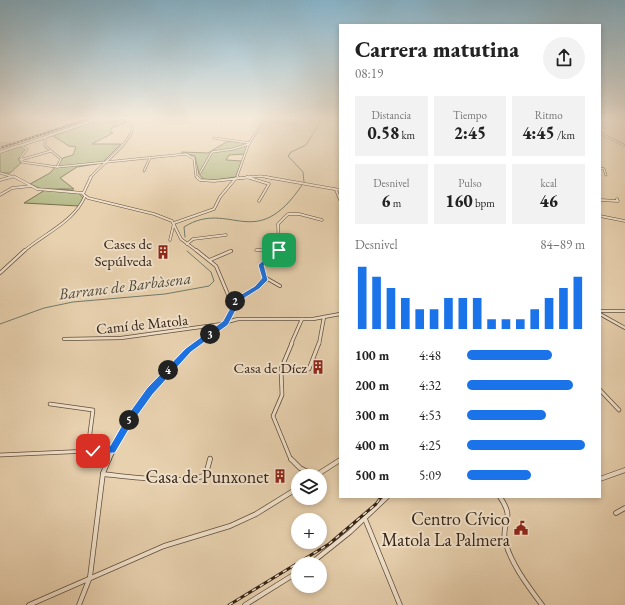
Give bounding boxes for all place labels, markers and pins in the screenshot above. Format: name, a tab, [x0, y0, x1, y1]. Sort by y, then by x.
pin	[262, 233, 296, 267]
place label: Cases de Sepúlveda	[94, 234, 152, 270]
building icon: Cases de Sepúlveda	[155, 244, 171, 260]
pin: 2	[225, 291, 245, 311]
pin: 3	[200, 324, 220, 344]
place label: Casa de Díez	[234, 358, 307, 377]
building icon: Casa de Díez	[310, 359, 326, 375]
pin: 4	[158, 360, 178, 380]
pin: 5	[119, 410, 139, 430]
pin	[76, 434, 110, 468]
place label: Casa de Punxonet	[145, 465, 269, 488]
building icon: Casa de Punxonet	[272, 468, 288, 484]
place label: Centro Cívico Matola La Palmera	[382, 507, 511, 551]
public building icon: Centro Cívico Matola La Palmera	[513, 520, 529, 536]

